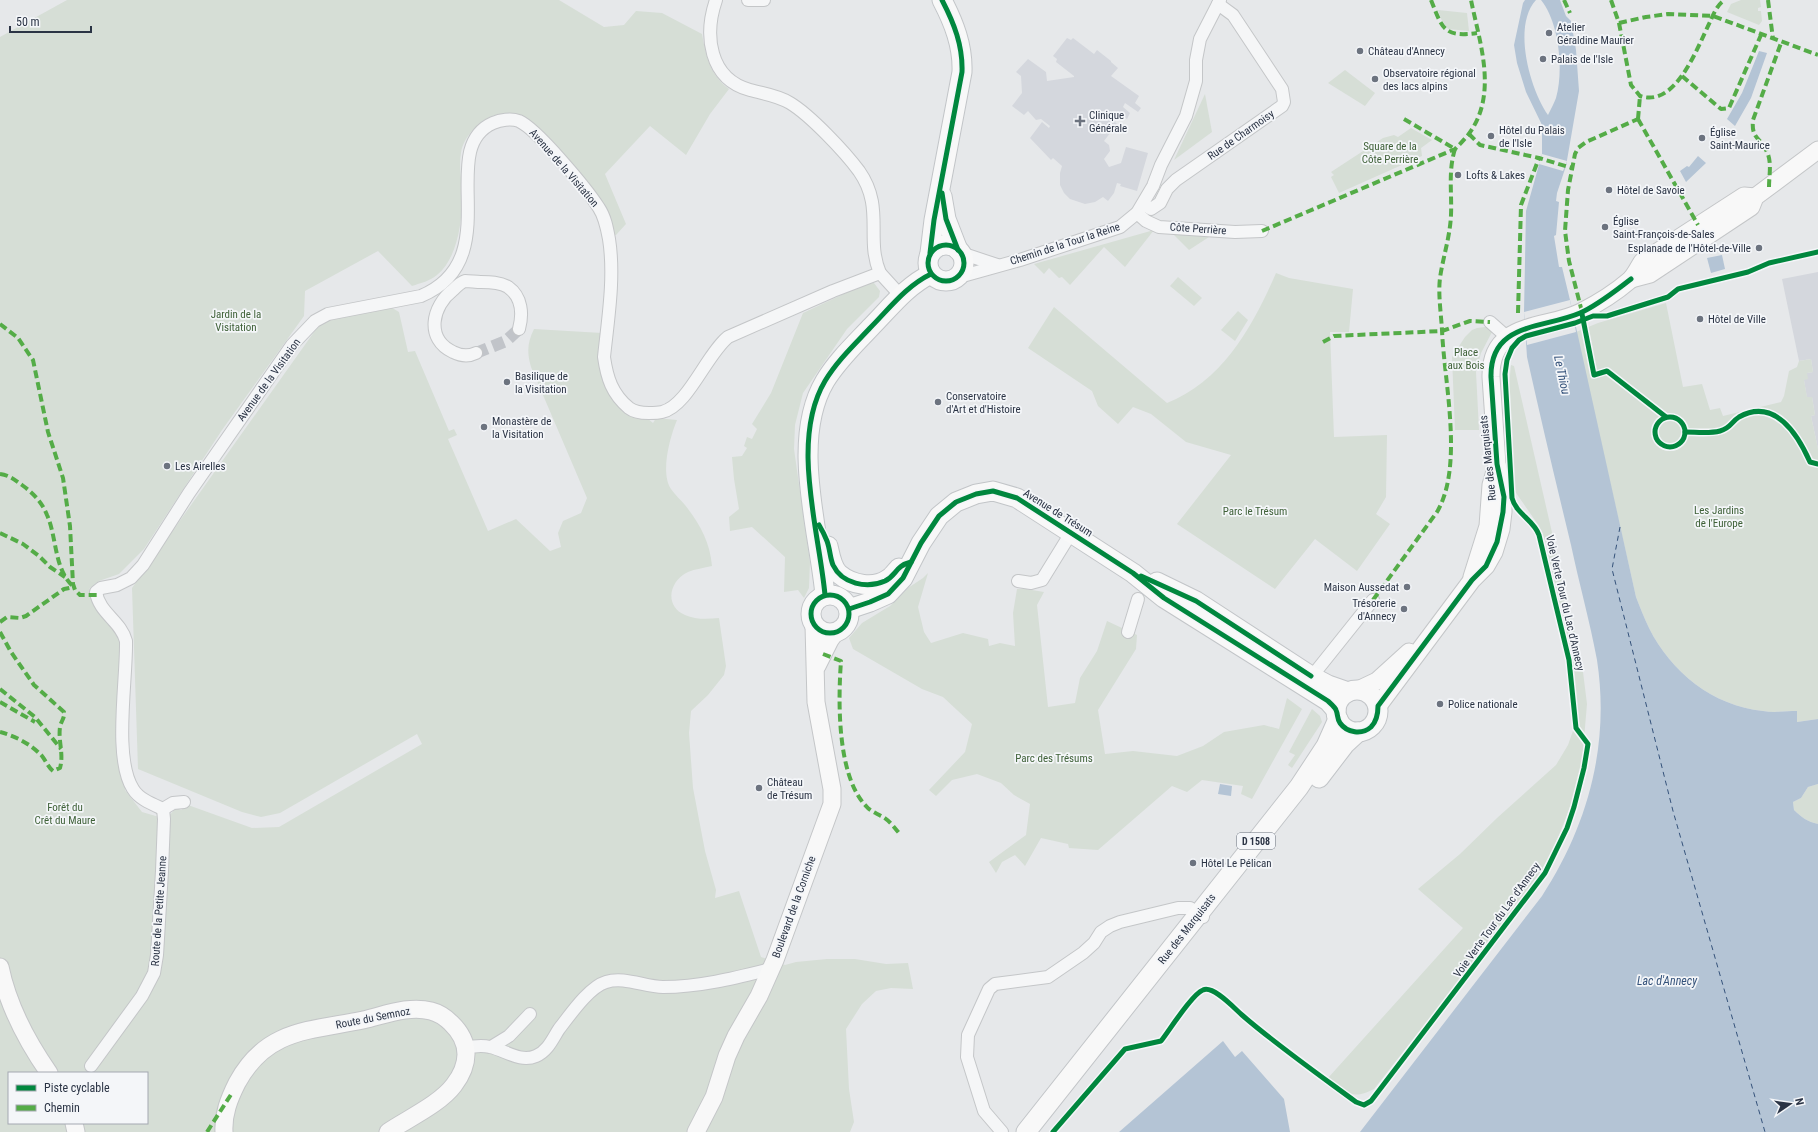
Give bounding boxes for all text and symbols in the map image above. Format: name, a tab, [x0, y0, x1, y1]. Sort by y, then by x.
scale bar	[10, 8, 91, 34]
text: 50 m	[16, 15, 40, 29]
place label: Atelier Géraldine Maurier	[1557, 21, 1635, 47]
marker: Atelier Géraldine Maurier	[1544, 28, 1554, 38]
place label: Château d'Annecy	[1368, 45, 1445, 58]
marker: Château d'Annecy	[1355, 46, 1365, 56]
place label: Palais de l'Isle	[1551, 53, 1613, 66]
marker: Palais de l'Isle	[1538, 54, 1548, 64]
place label: Observatoire régional des lacs alpins	[1383, 67, 1476, 93]
marker: Observatoire régional des lacs alpins	[1370, 74, 1380, 84]
street label: Rue de Charmoisy	[1205, 107, 1277, 163]
place label: Clinique Générale	[1089, 109, 1127, 135]
marker: Clinique Générale	[1074, 115, 1086, 127]
place label: Hôtel du Palais de l'Isle	[1499, 124, 1565, 150]
street label: Avenue de la Visitation	[527, 126, 601, 210]
place label: Église Saint-Maurice	[1710, 126, 1770, 152]
marker: Hôtel du Palais de l'Isle	[1486, 131, 1496, 141]
marker: Église Saint-Maurice	[1697, 133, 1707, 143]
park label: Square de la Côte Perrière	[1362, 140, 1418, 166]
place label: Lofts & Lakes	[1466, 169, 1525, 182]
marker: Lofts & Lakes	[1453, 170, 1463, 180]
place label: Hôtel de Savoie	[1617, 184, 1685, 197]
marker: Hôtel de Savoie	[1604, 185, 1614, 195]
place label: Église Saint-François-de-Sales	[1613, 215, 1715, 241]
street label: Chemin de la Tour la Reine	[1008, 220, 1122, 268]
street label: Côte Perrière	[1169, 221, 1227, 237]
marker: Église Saint-François-de-Sales	[1600, 222, 1610, 232]
place label: Esplanade de l'Hôtel-de-Ville	[1628, 242, 1751, 255]
marker: Esplanade de l'Hôtel-de-Ville	[1754, 243, 1764, 253]
park label: Jardin de la Visitation	[211, 308, 261, 334]
place label: Hôtel de Ville	[1708, 313, 1766, 326]
marker: Hôtel de Ville	[1695, 314, 1705, 324]
street label: Avenue de la Visitation	[235, 336, 303, 424]
park label: Place aux Bois	[1447, 346, 1485, 372]
water label: Le Thiou	[1551, 354, 1573, 396]
place label: Basilique de la Visitation	[515, 370, 568, 396]
marker: Basilique de la Visitation	[502, 377, 512, 387]
place label: Conservatoire d'Art et d'Histoire	[946, 390, 1021, 416]
marker: Conservatoire d'Art et d'Histoire	[933, 397, 943, 407]
place label: Monastère de la Visitation	[492, 415, 551, 441]
street label: Rue des Marquisats	[1477, 415, 1499, 501]
marker: Monastère de la Visitation	[479, 422, 489, 432]
place label: Les Airelles	[175, 460, 225, 473]
marker: Les Airelles	[162, 461, 172, 471]
street label: Avenue de Trésum	[1021, 486, 1095, 540]
park label: Les Jardins de l'Europe	[1694, 504, 1744, 530]
park label: Parc le Trésum	[1223, 505, 1287, 518]
street label: Voie Verte Tour du Lac d'Annecy	[1543, 534, 1587, 673]
place label: Maison Aussedat	[1324, 581, 1399, 594]
marker: Maison Aussedat	[1402, 582, 1412, 592]
place label: Trésorerie d'Annecy	[1352, 597, 1396, 623]
marker: Trésorerie d'Annecy	[1399, 604, 1409, 614]
place label: Police nationale	[1448, 698, 1518, 711]
marker: Police nationale	[1435, 699, 1445, 709]
park label: Parc des Trésums	[1015, 752, 1093, 765]
place label: Château de Trésum	[767, 776, 812, 802]
marker: Château de Trésum	[754, 783, 764, 793]
park label: Forêt du Crêt du Maure	[34, 801, 96, 827]
road number: D 1508	[1237, 833, 1275, 849]
street label: Boulevard de la Corniche	[770, 854, 818, 960]
street label: Route de la Petite Jeanne	[149, 855, 169, 967]
place label: Hôtel Le Pélican	[1201, 857, 1272, 870]
marker: Hôtel Le Pélican	[1188, 858, 1198, 868]
street label: Voie Verte Tour du Lac d'Annecy	[1451, 860, 1543, 980]
street label: Rue des Marquisats	[1155, 891, 1219, 967]
water label: Lac d'Annecy	[1637, 974, 1698, 988]
street label: Route du Semnoz	[335, 1004, 412, 1032]
legend	[8, 1072, 148, 1124]
text: Piste cyclable	[44, 1081, 110, 1095]
north arrow	[1770, 1084, 1810, 1124]
text: N	[1792, 1097, 1806, 1107]
text: Chemin	[44, 1101, 80, 1115]

